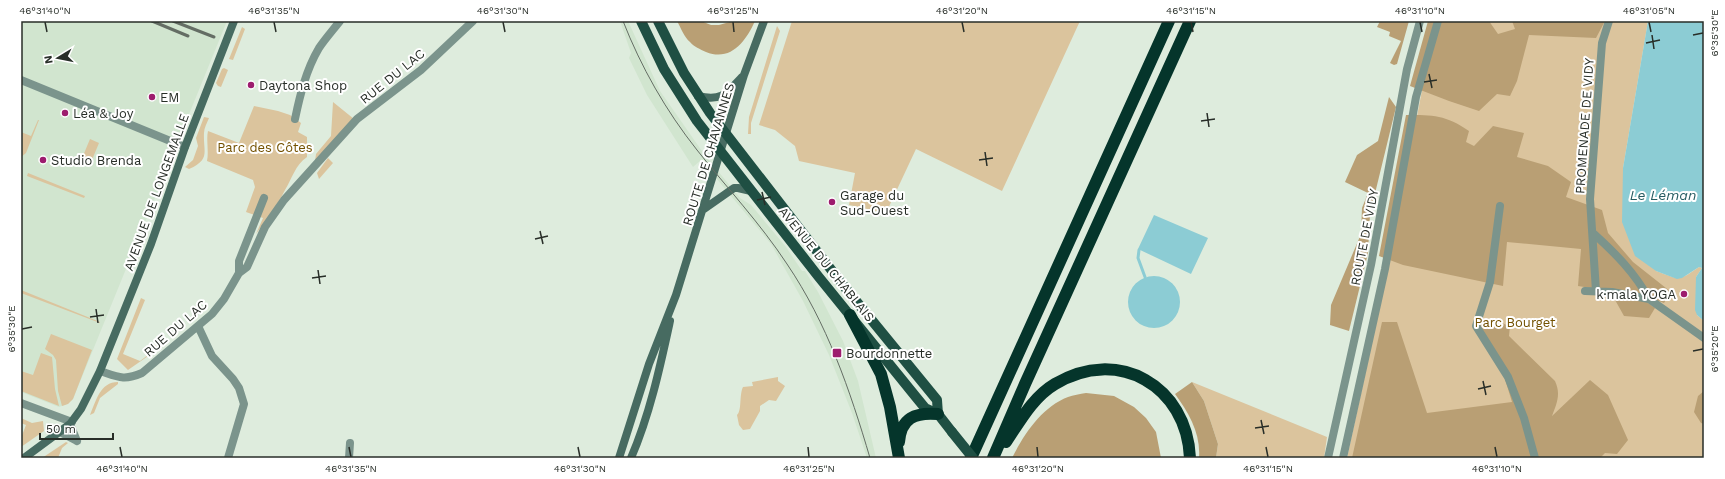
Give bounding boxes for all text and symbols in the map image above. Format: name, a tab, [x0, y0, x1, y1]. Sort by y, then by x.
text: 46°31'40"N	[19, 5, 71, 16]
text: 46°31'35"N	[248, 5, 300, 16]
text: 46°31'30"N	[477, 5, 529, 16]
text: 46°31'25"N	[707, 5, 759, 16]
text: 46°31'20"N	[936, 5, 988, 16]
text: 46°31'15"N	[1166, 5, 1216, 16]
text: 46°31'10"N	[1395, 5, 1445, 16]
text: 46°31'05"N	[1623, 5, 1675, 16]
text: 6°35'30"E	[1709, 9, 1720, 57]
north arrow	[38, 38, 78, 78]
street label: RUE DU LAC	[357, 46, 428, 107]
text: N	[42, 55, 56, 65]
street label: PROMENADE DE VIDY	[1572, 57, 1597, 195]
place label: Daytona Shop	[259, 78, 347, 93]
marker: Daytona Shop	[246, 80, 256, 90]
street label: ROUTE DE CHAVANNES	[680, 81, 737, 227]
place label: EM	[160, 90, 179, 105]
marker: EM	[147, 92, 157, 102]
place label: Léa & Joy	[73, 106, 134, 121]
marker: Léa & Joy	[60, 108, 70, 118]
street label: AVENUE DE LONGEMALLE	[121, 112, 192, 273]
park label: Parc des Côtes	[217, 140, 313, 155]
place label: Studio Brenda	[51, 153, 142, 168]
marker: Studio Brenda	[38, 155, 48, 165]
street label: ROUTE DE VIDY	[1348, 187, 1381, 287]
water label: Le Léman	[1630, 187, 1696, 203]
place label: Garage du Sud-Ouest	[840, 188, 909, 218]
marker: Garage du Sud-Ouest	[827, 197, 837, 207]
street label: AVENUE DU CHABLAIS	[776, 204, 877, 325]
place label: k·mala YOGA	[1596, 287, 1676, 302]
marker: k·mala YOGA	[1679, 289, 1689, 299]
street label: RUE DU LAC	[141, 297, 210, 360]
text: 6°35'30"E	[6, 305, 17, 353]
park label: Parc Bourget	[1474, 315, 1556, 330]
text: 6°35'20"E	[1709, 325, 1720, 373]
place label: Bourdonnette	[846, 346, 932, 361]
marker: Bourdonnette	[831, 347, 843, 359]
scale bar	[40, 415, 113, 441]
text: 50 m	[46, 422, 76, 436]
text: 46°31'40"N	[96, 463, 148, 474]
text: 46°31'35"N	[325, 463, 377, 474]
text: 46°31'30"N	[554, 463, 606, 474]
text: 46°31'25"N	[783, 463, 835, 474]
text: 46°31'20"N	[1012, 463, 1064, 474]
text: 46°31'15"N	[1243, 463, 1293, 474]
text: 46°31'10"N	[1472, 463, 1522, 474]

